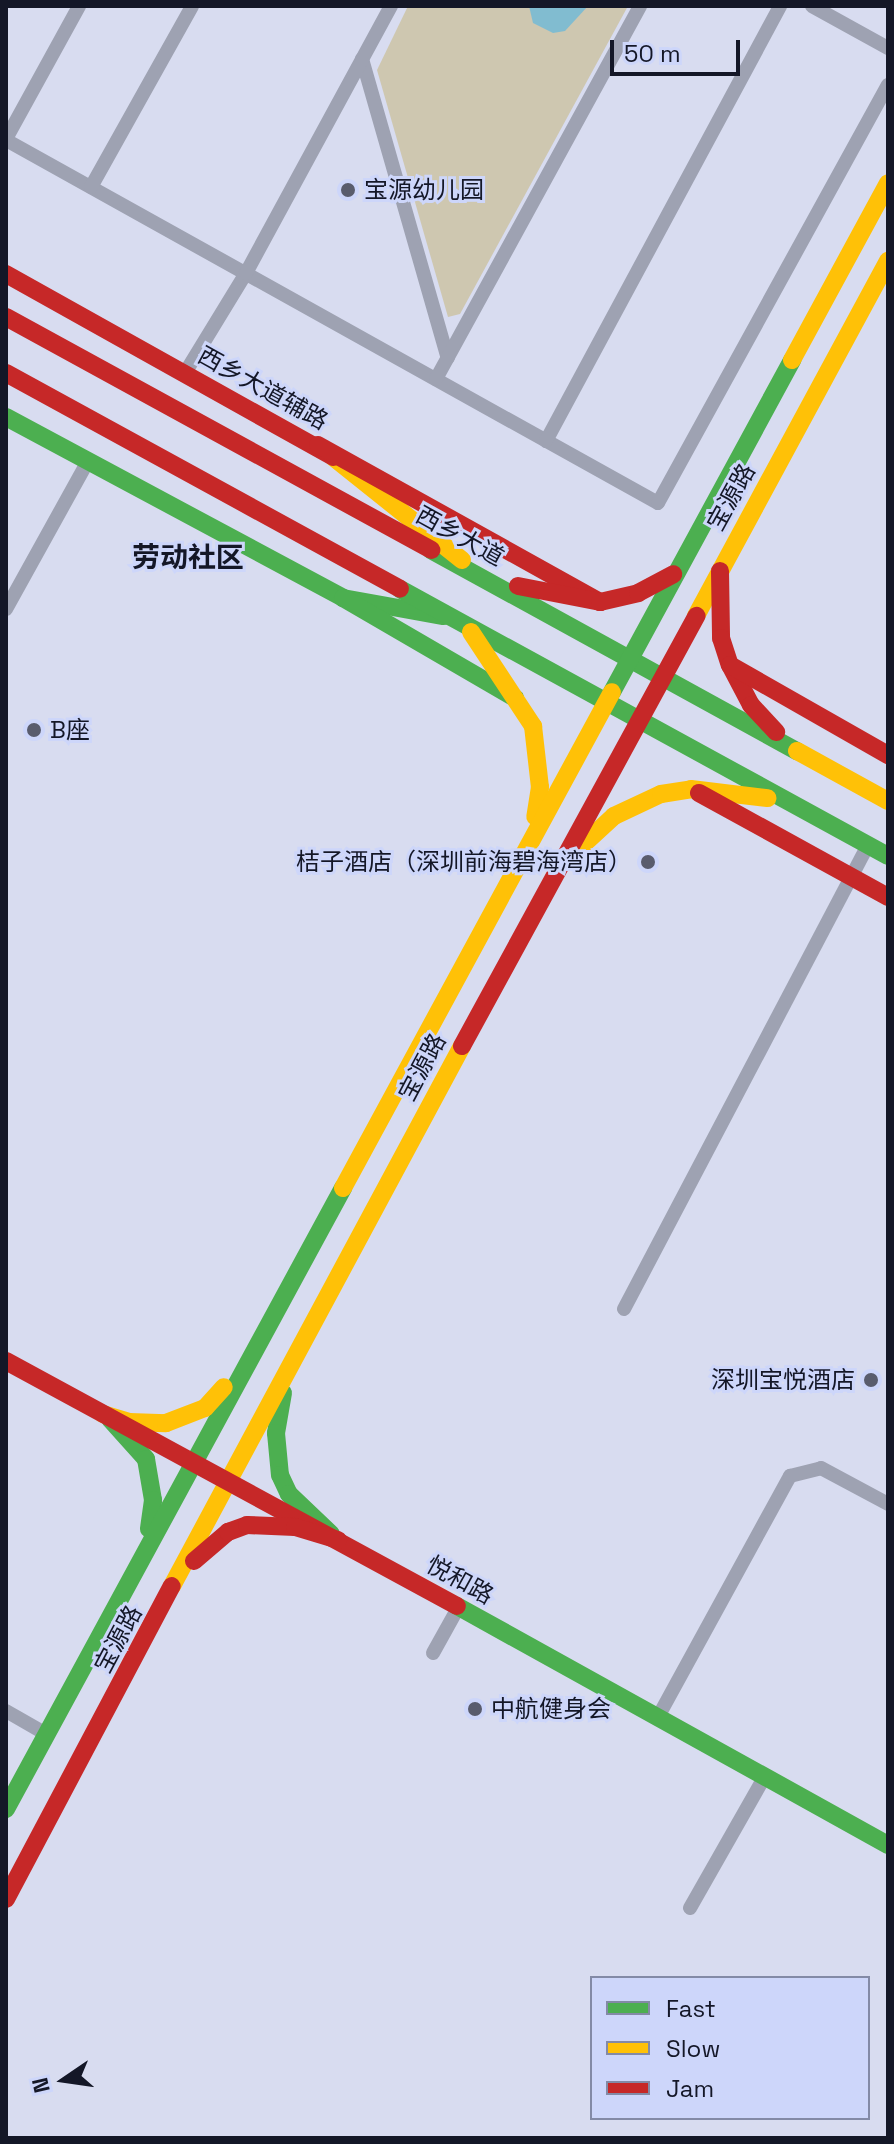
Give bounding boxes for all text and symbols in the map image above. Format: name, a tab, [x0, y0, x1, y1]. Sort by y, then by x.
scale bar	[614, 24, 744, 74]
text: 50 m	[624, 38, 681, 69]
place label: 宝源幼儿园	[364, 176, 484, 204]
marker: 宝源幼儿园	[339, 181, 357, 199]
street label: 西乡大道辅路	[193, 340, 333, 436]
street label: 宝源路	[701, 459, 761, 535]
street label: 西乡大道	[411, 500, 509, 572]
district label: 劳动社区	[132, 540, 244, 574]
place label: B座	[50, 716, 90, 744]
marker: B座	[25, 721, 43, 739]
place label: 桔子酒店（深圳前海碧海湾店）	[296, 848, 632, 876]
marker: 桔子酒店（深圳前海碧海湾店）	[639, 853, 657, 871]
street label: 宝源路	[392, 1028, 452, 1106]
place label: 深圳宝悦酒店	[711, 1366, 855, 1394]
marker: 深圳宝悦酒店	[862, 1371, 880, 1389]
street label: 悦和路	[422, 1550, 498, 1610]
street label: 宝源路	[88, 1600, 148, 1678]
place label: 中航健身会	[491, 1695, 611, 1723]
marker: 中航健身会	[466, 1700, 484, 1718]
legend	[590, 1976, 870, 2120]
text: Fast	[666, 1993, 716, 2024]
text: Slow	[666, 2033, 720, 2064]
north arrow	[24, 2040, 104, 2120]
text: Jam	[666, 2073, 714, 2104]
text: N	[25, 2075, 56, 2096]

